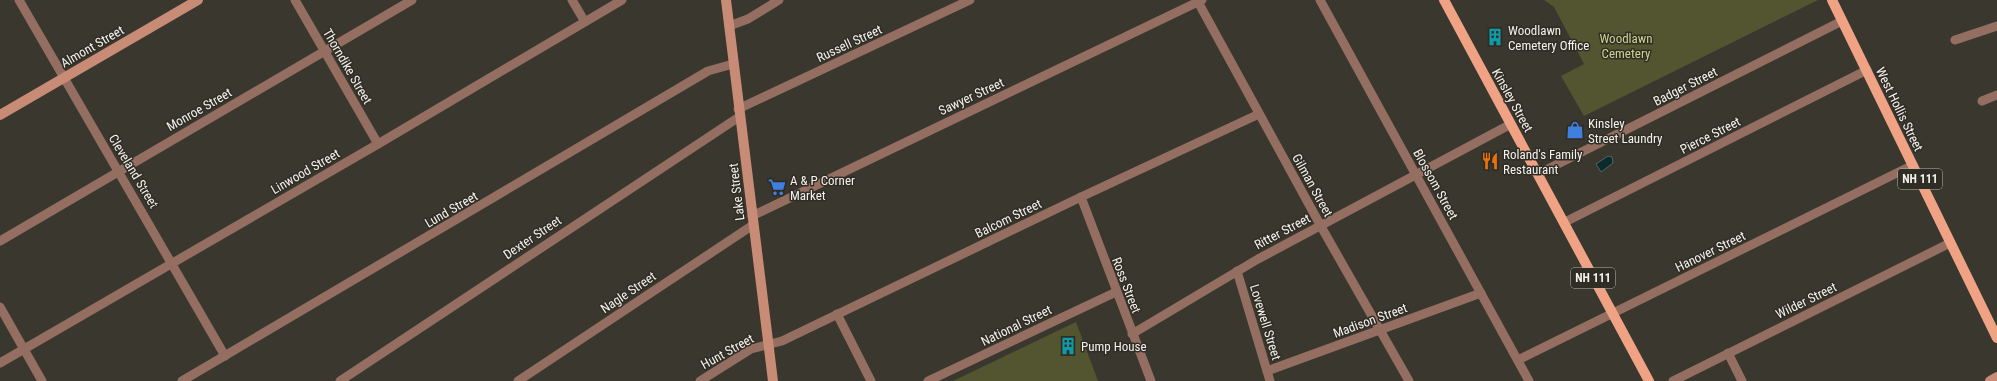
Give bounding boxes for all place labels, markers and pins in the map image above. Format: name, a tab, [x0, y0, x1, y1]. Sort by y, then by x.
place label: Woodlawn Cemetery Office	[1508, 23, 1589, 53]
building icon: Woodlawn Cemetery Office	[1485, 27, 1505, 47]
place label: Kinsley Street Laundry	[1588, 116, 1663, 146]
shop icon: Kinsley Street Laundry	[1565, 120, 1585, 140]
place label: Roland's Family Restaurant	[1503, 147, 1583, 177]
restaurant icon: Roland's Family Restaurant	[1480, 151, 1500, 171]
place label: A & P Corner Market	[790, 173, 855, 203]
supermarket icon: A & P Corner Market	[767, 177, 787, 197]
building icon: Pump House	[1058, 336, 1078, 356]
place label: Pump House	[1081, 339, 1147, 354]

